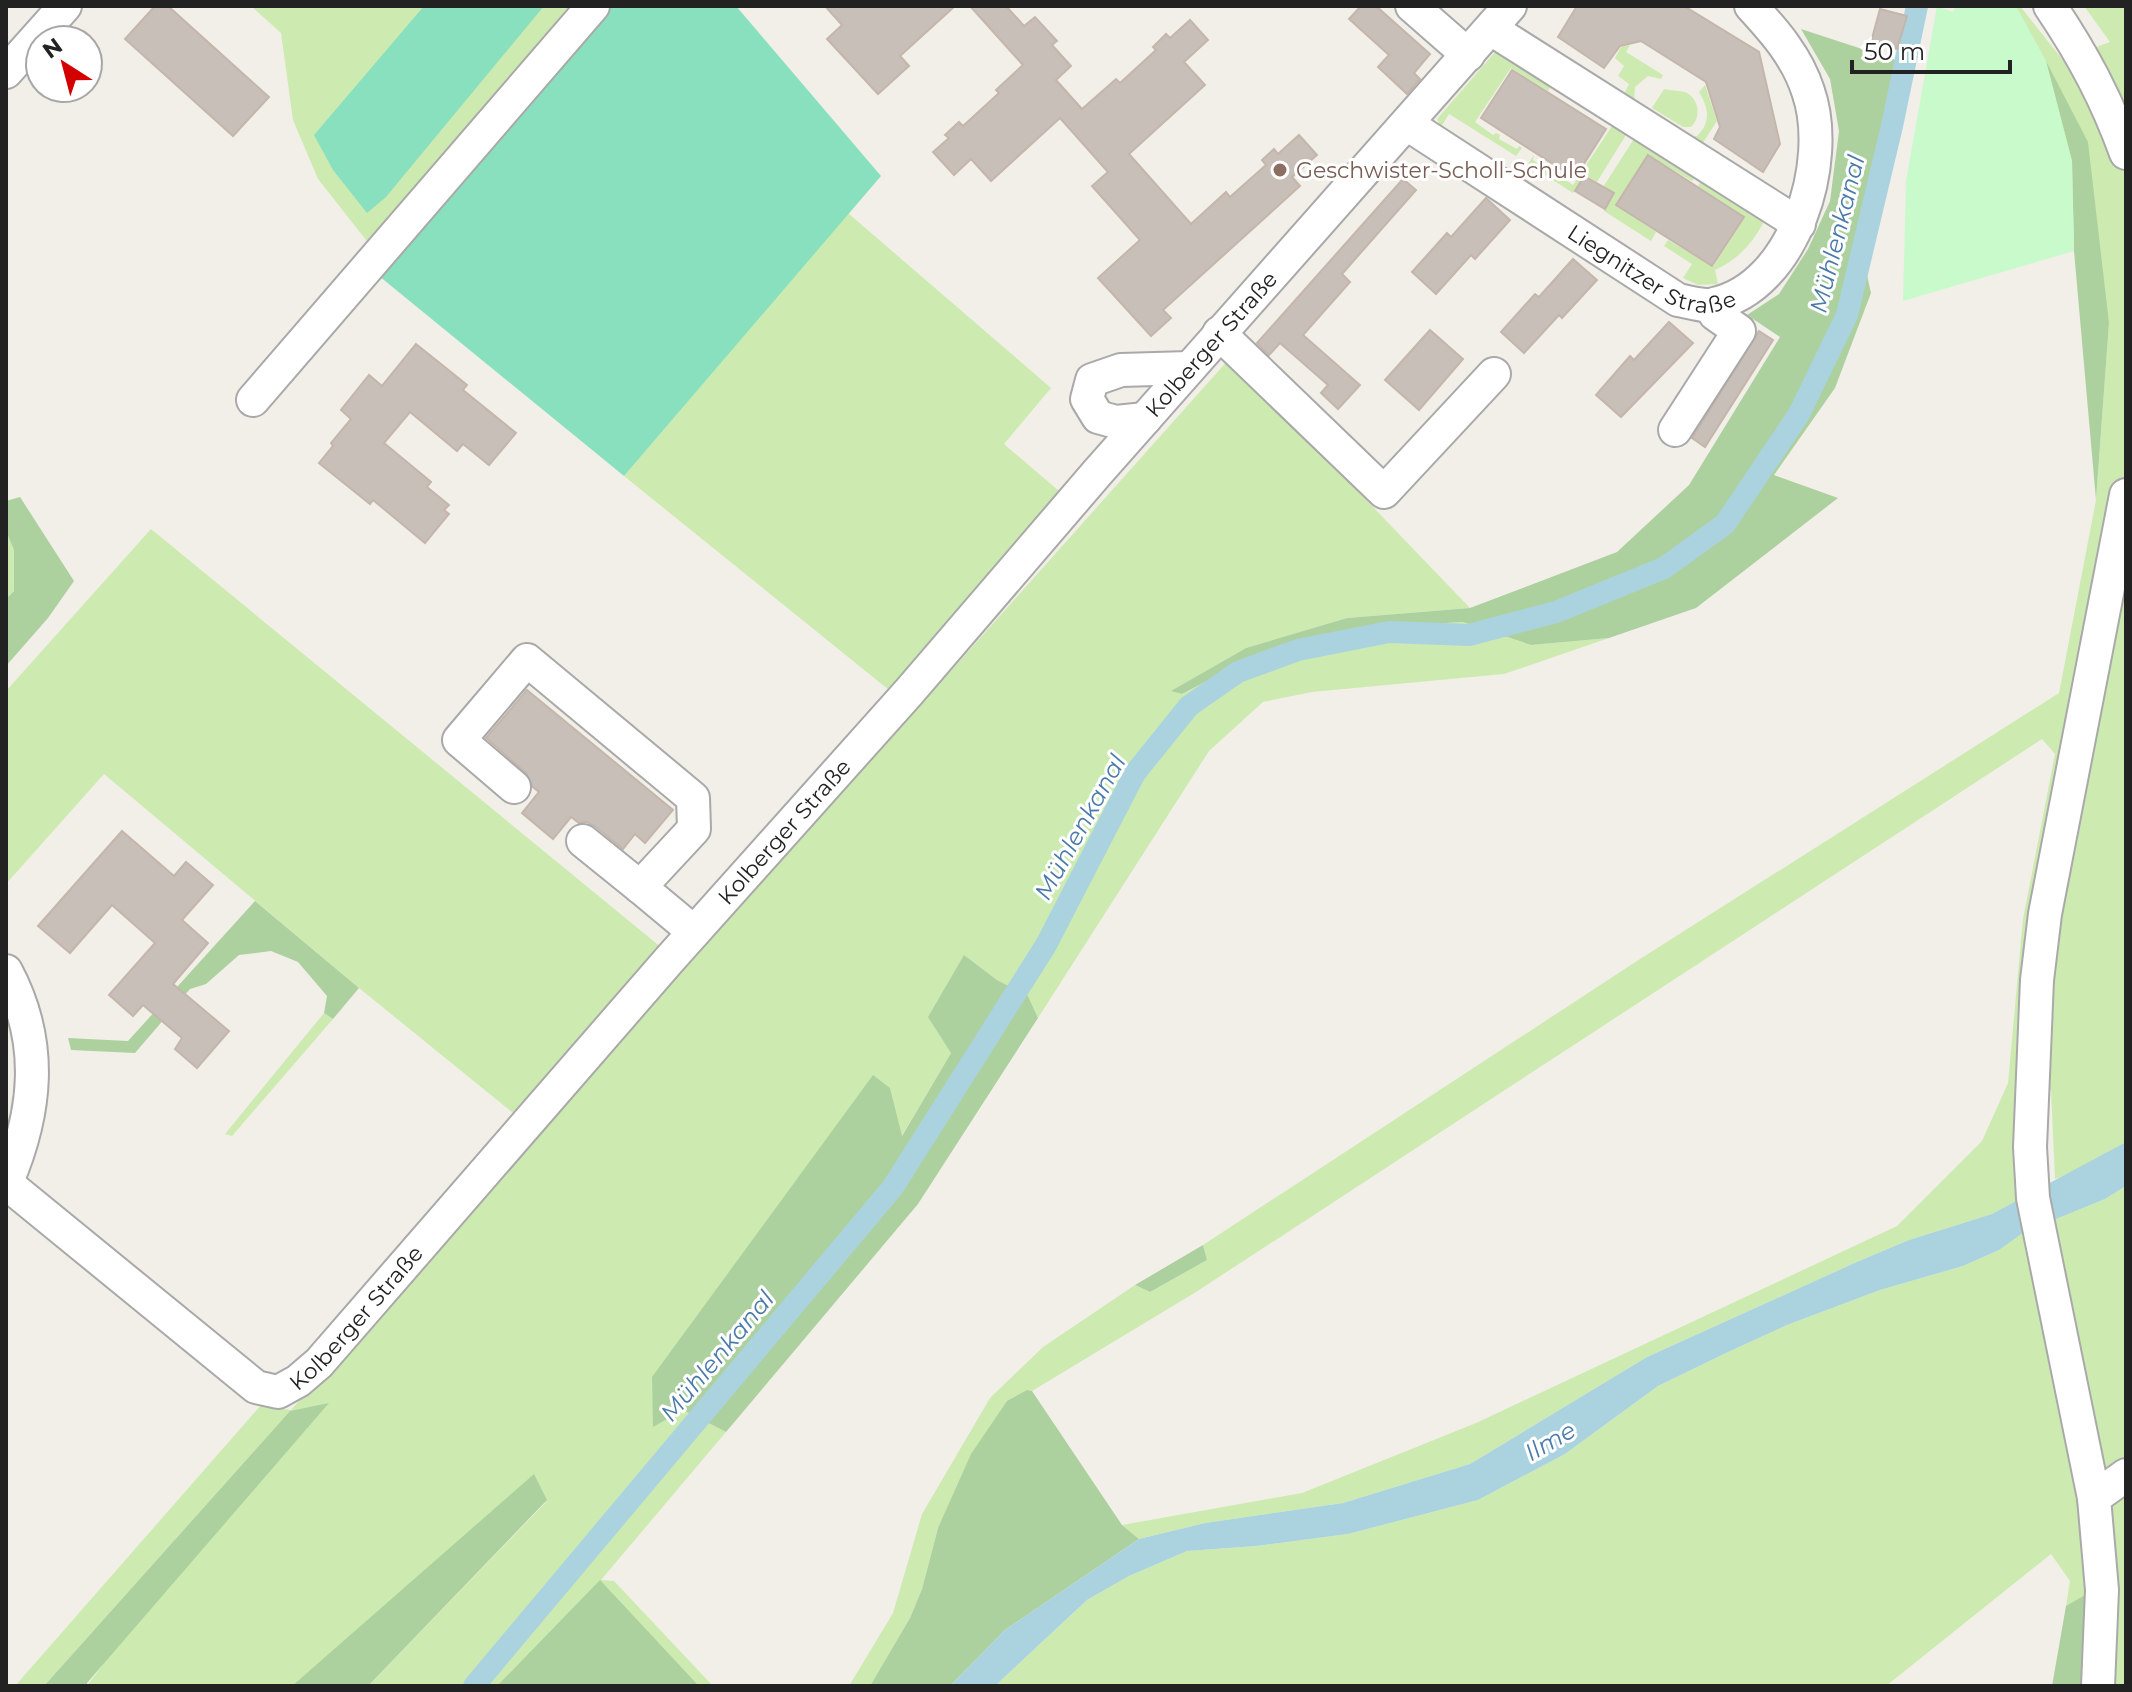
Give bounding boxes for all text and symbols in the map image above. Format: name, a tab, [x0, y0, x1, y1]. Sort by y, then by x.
north arrow	[24, 24, 104, 104]
scale bar	[1852, 24, 2010, 74]
text: N	[37, 32, 68, 64]
text: 50 m	[1864, 37, 1925, 66]
water label: Mühlenkanal	[1803, 152, 1871, 316]
place label: Geschwister-Scholl-Schule	[1296, 157, 1587, 184]
marker: Geschwister-Scholl-Schule	[1271, 161, 1289, 179]
street label: Liegnitzer Straße	[1563, 219, 1740, 319]
street label: Kolberger Straße	[1139, 265, 1283, 423]
water label: Mühlenkanal	[1028, 749, 1132, 905]
street label: Kolberger Straße	[712, 753, 856, 910]
street label: Kolberger Straße	[284, 1240, 428, 1396]
water label: Mühlenkanal	[654, 1284, 780, 1427]
water label: Ilme	[1520, 1415, 1580, 1467]

